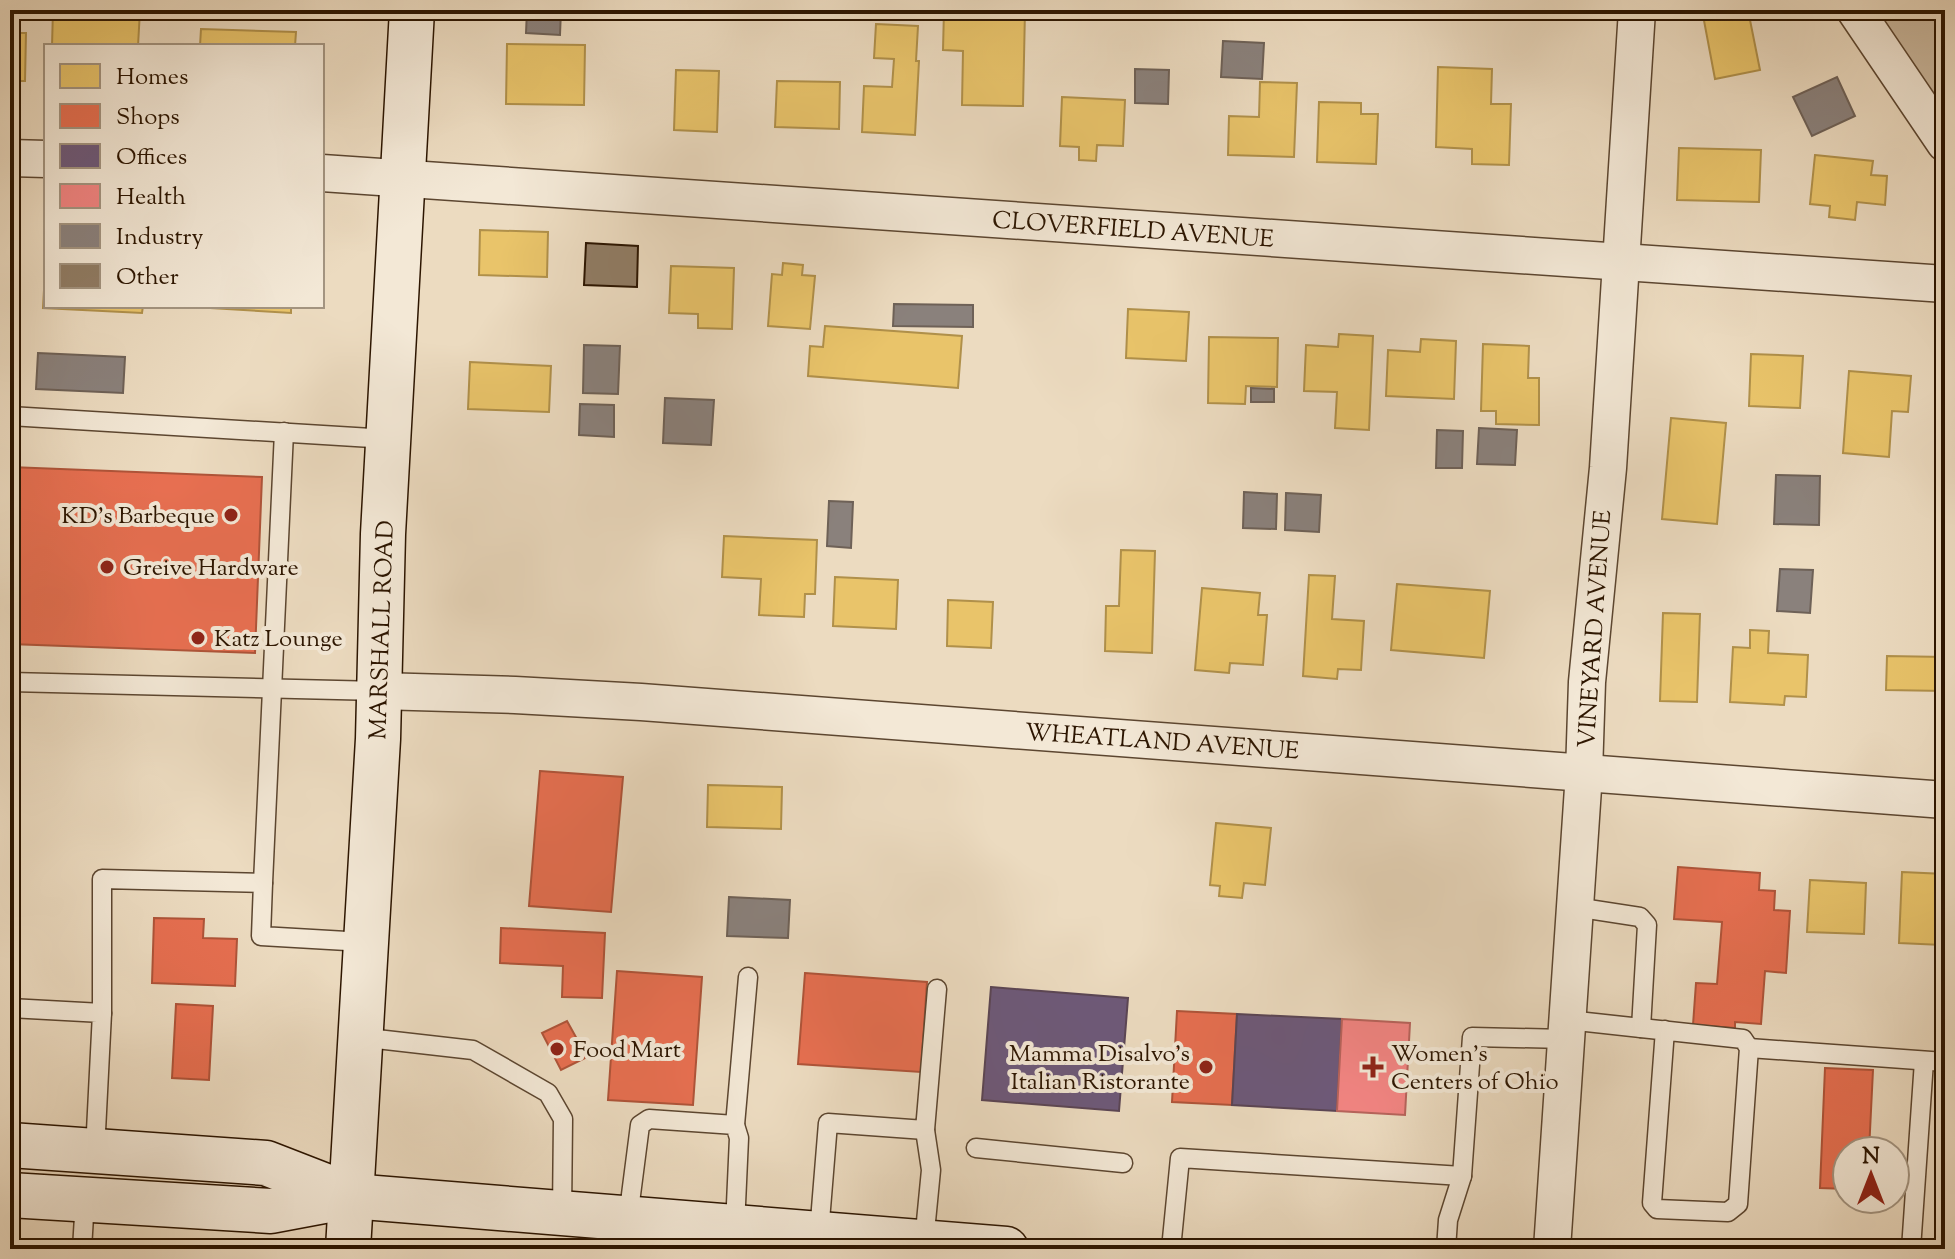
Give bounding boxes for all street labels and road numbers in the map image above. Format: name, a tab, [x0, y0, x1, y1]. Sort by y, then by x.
street label: CLOVERFIELD AVENUE	[991, 204, 1275, 258]
street label: VINEYARD AVENUE	[1571, 508, 1621, 749]
street label: MARSHALL ROAD	[362, 520, 404, 740]
street label: WHEATLAND AVENUE	[1024, 716, 1301, 770]

